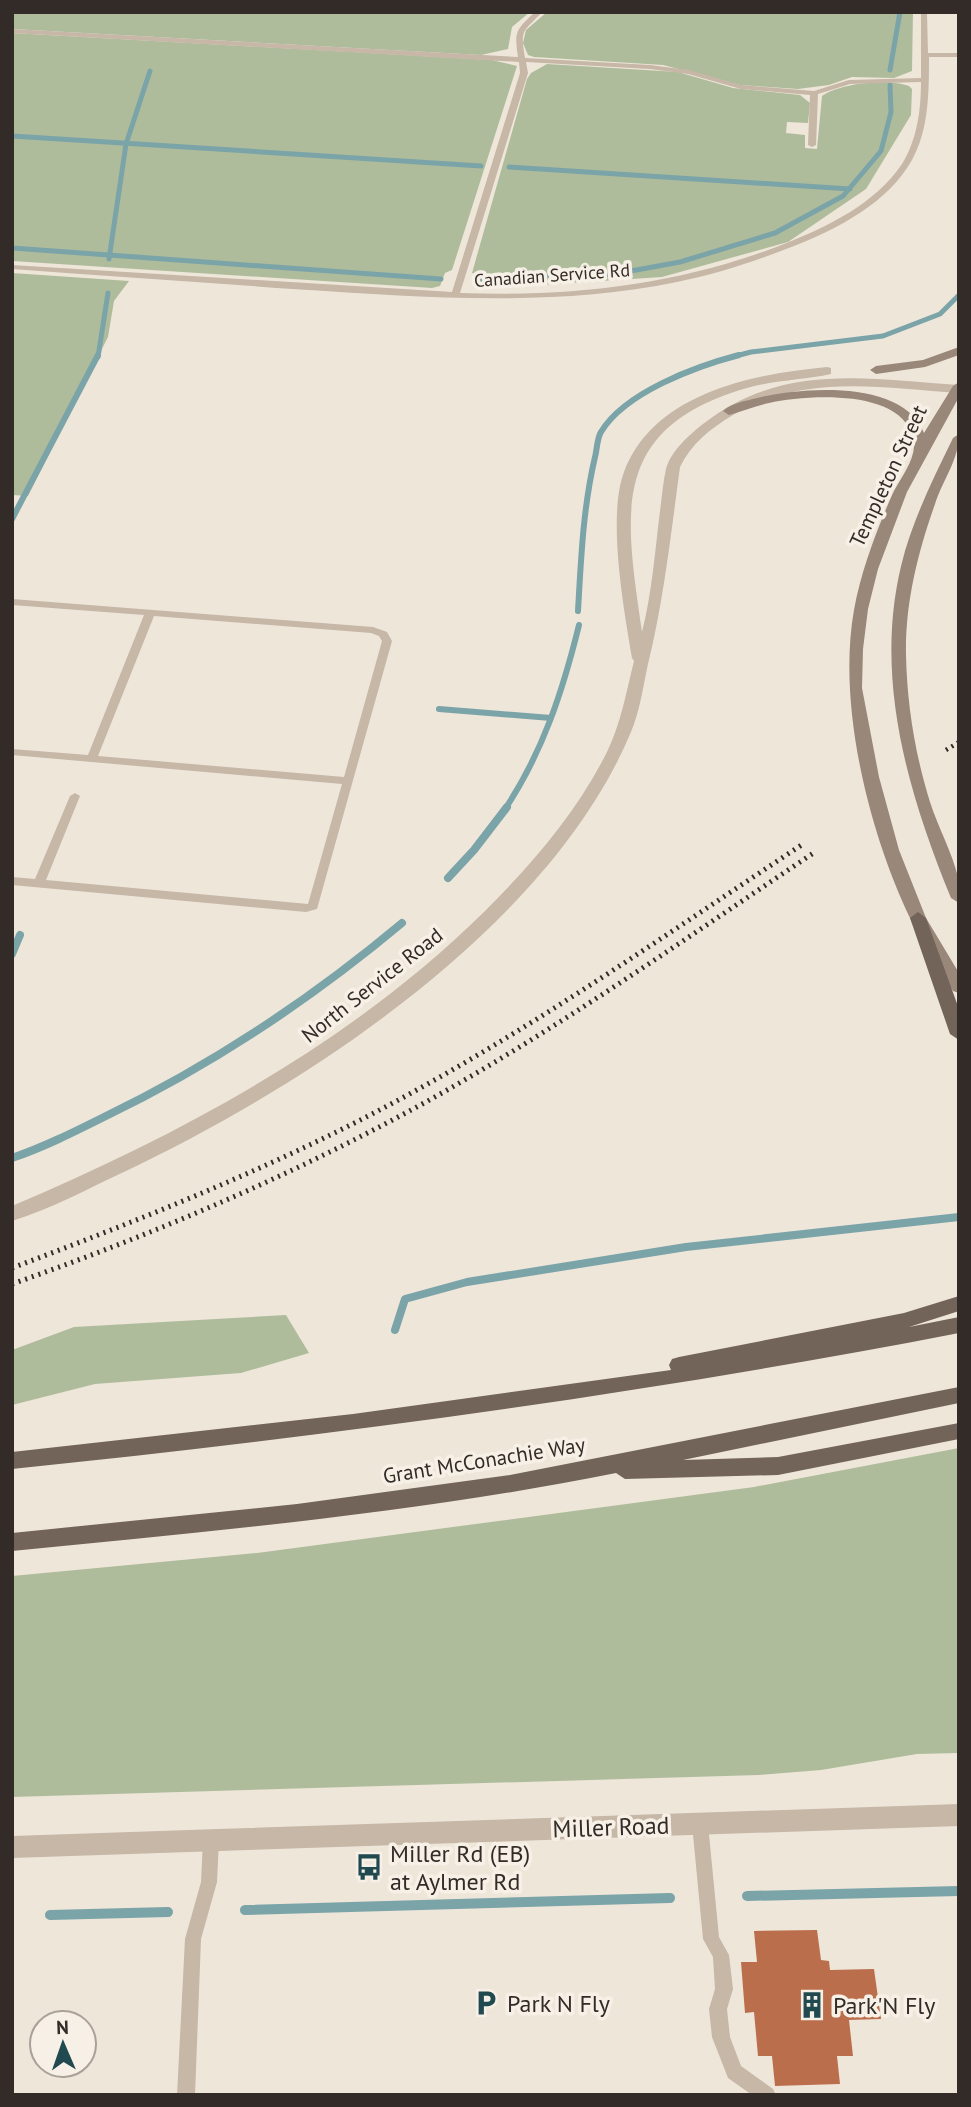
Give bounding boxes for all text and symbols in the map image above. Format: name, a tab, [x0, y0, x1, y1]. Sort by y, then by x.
street label: Canadian Service Rd	[473, 258, 631, 292]
street label: Templeton Street	[843, 401, 933, 551]
street label: North Service Road	[296, 921, 448, 1049]
street label: Grant McConachie Way	[381, 1431, 587, 1489]
street label: Miller Road	[552, 1809, 670, 1845]
place label: Miller Rd (EB) at Aylmer Rd	[390, 1838, 530, 1897]
bus stop icon: Miller Rd (EB) at Aylmer Rd	[354, 1852, 384, 1882]
parking icon: Park N Fly	[471, 1988, 501, 2018]
place label: Park N Fly	[507, 1988, 610, 2019]
building icon: Park'N Fly	[797, 1990, 827, 2020]
place label: Park'N Fly	[833, 1990, 936, 2021]
north arrow	[28, 2009, 98, 2079]
text: N	[56, 2015, 69, 2039]

